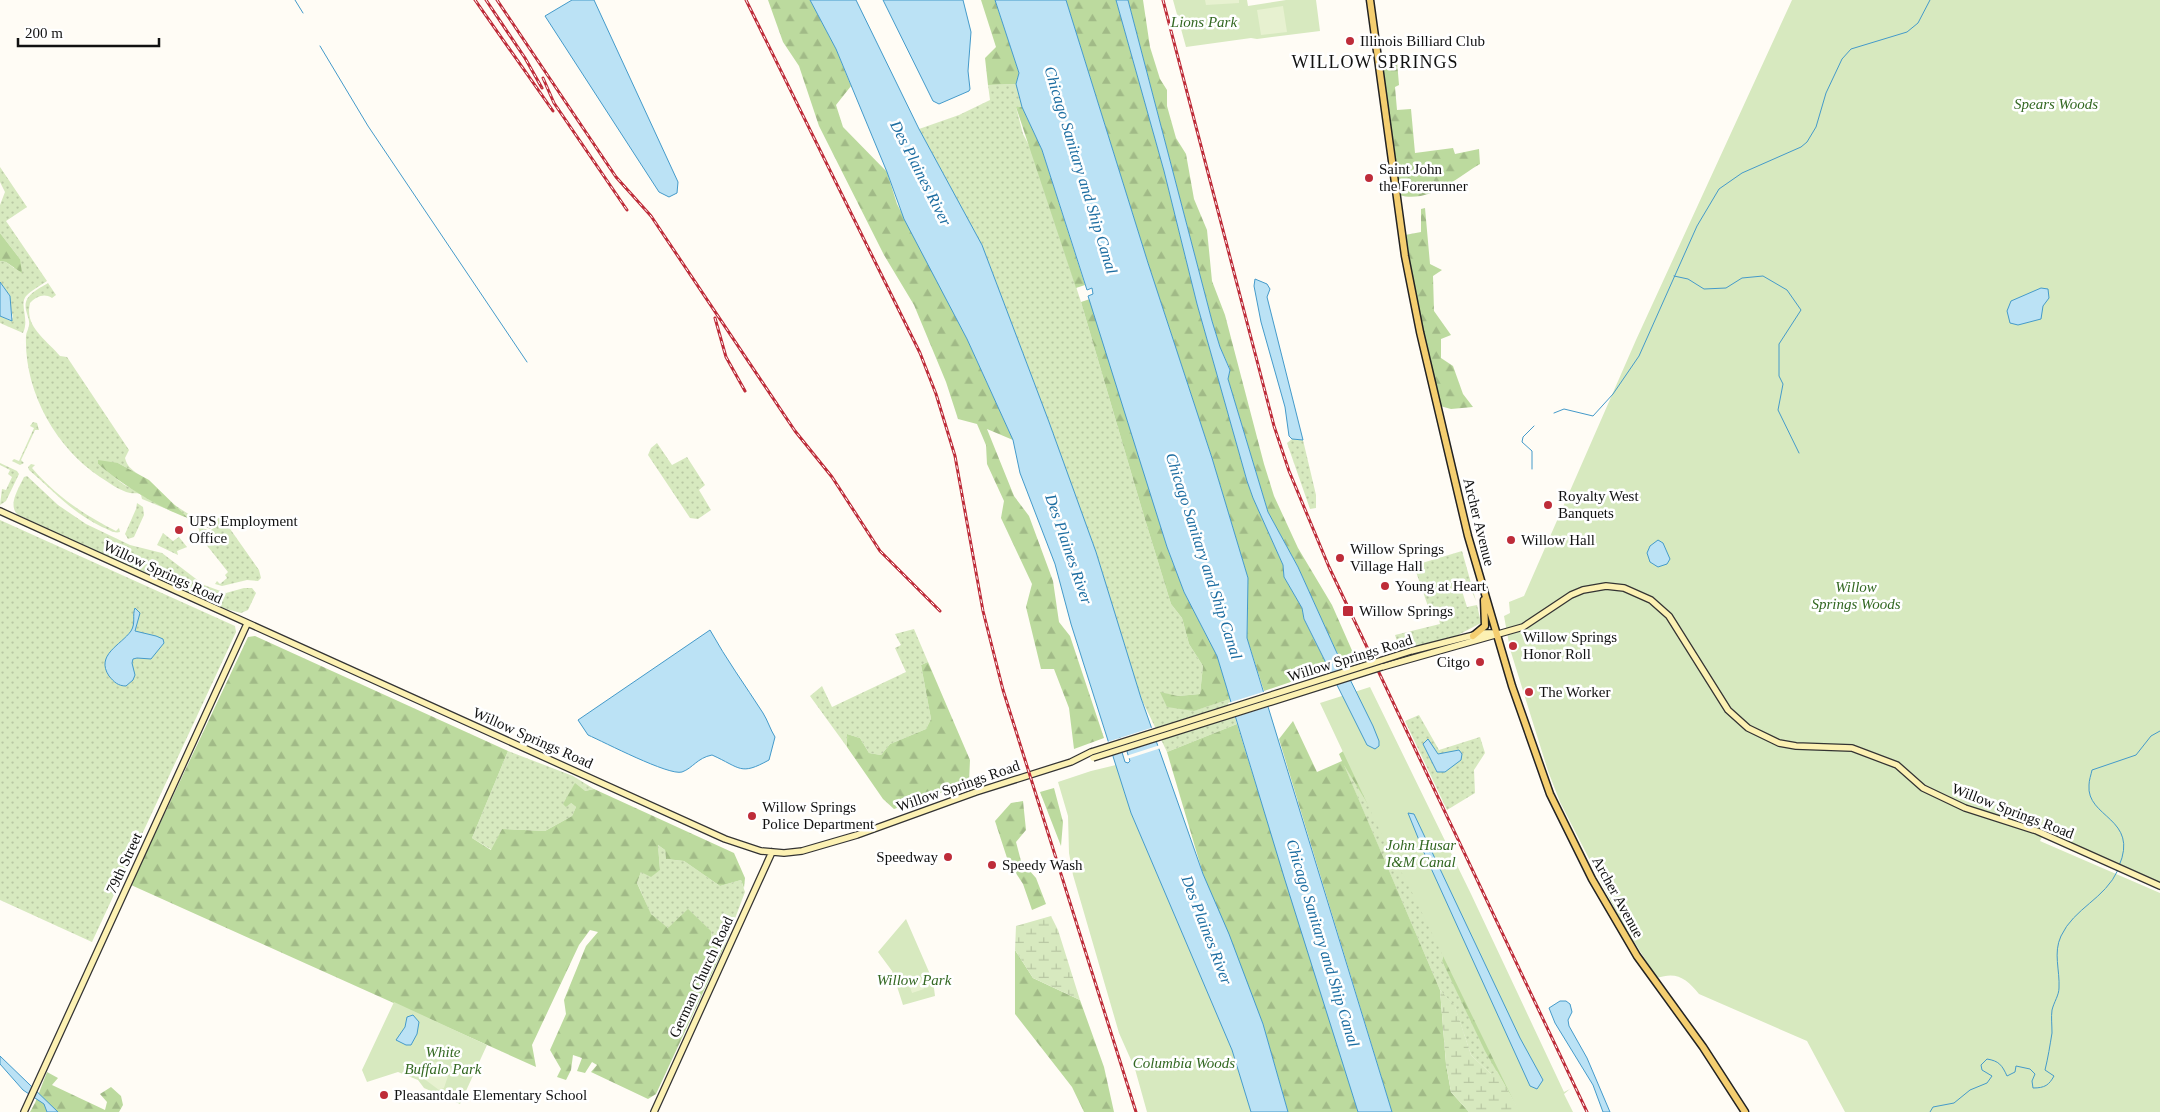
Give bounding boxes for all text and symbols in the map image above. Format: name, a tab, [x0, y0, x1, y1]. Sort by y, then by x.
park label: Lions Park	[1170, 14, 1237, 30]
scale bar	[18, 15, 159, 47]
text: 200 m	[25, 25, 63, 41]
place label: Illinois Billiard Club	[1360, 33, 1485, 49]
marker: Illinois Billiard Club	[1344, 35, 1356, 47]
district label: WILLOW SPRINGS	[1291, 52, 1459, 72]
water label: Chicago Sanitary and Ship Canal	[1040, 64, 1121, 277]
park label: Spears Woods	[2014, 96, 2098, 112]
water label: Des Plaines River	[887, 117, 955, 229]
place label: Saint John the Forerunner	[1379, 161, 1468, 194]
marker: Saint John the Forerunner	[1363, 172, 1375, 184]
water label: Chicago Sanitary and Ship Canal	[1162, 451, 1246, 662]
street label: Archer Avenue	[1460, 476, 1498, 568]
place label: Royalty West Banquets	[1558, 488, 1639, 521]
water label: Des Plaines River	[1042, 491, 1096, 607]
marker: Royalty West Banquets	[1542, 499, 1554, 511]
place label: UPS Employment Office	[189, 513, 299, 546]
marker: UPS Employment Office	[173, 524, 185, 536]
place label: Willow Hall	[1521, 532, 1595, 548]
marker: Willow Hall	[1505, 534, 1517, 546]
street label: Willow Springs Road	[101, 537, 225, 607]
place label: Willow Springs Village Hall	[1350, 541, 1444, 574]
marker: Willow Springs Village Hall	[1334, 552, 1346, 564]
place label: Young at Heart	[1395, 578, 1487, 594]
park label: Willow Springs Woods	[1811, 579, 1901, 612]
marker: Young at Heart	[1379, 580, 1391, 592]
place label: Willow Springs	[1359, 603, 1453, 619]
marker: Willow Springs	[1341, 604, 1355, 618]
place label: Willow Springs Honor Roll	[1523, 629, 1617, 662]
street label: Willow Springs Road	[1286, 631, 1415, 685]
marker: Willow Springs Honor Roll	[1507, 640, 1519, 652]
place label: Citgo	[1437, 654, 1470, 670]
marker: Citgo	[1474, 656, 1486, 668]
place label: The Worker	[1539, 684, 1610, 700]
marker: The Worker	[1523, 686, 1535, 698]
street label: Willow Springs Road	[471, 704, 596, 772]
street label: Willow Springs Road	[894, 757, 1022, 815]
street label: Willow Springs Road	[1950, 780, 2077, 842]
place label: Willow Springs Police Department	[762, 799, 875, 832]
marker: Willow Springs Police Department	[746, 810, 758, 822]
street label: 79th Street	[103, 829, 145, 896]
water label: Chicago Sanitary and Ship Canal	[1282, 837, 1363, 1050]
park label: John Husar I&M Canal	[1385, 837, 1456, 870]
place label: Speedway	[876, 849, 938, 865]
marker: Speedway	[942, 851, 954, 863]
street label: Archer Avenue	[1589, 854, 1647, 941]
place label: Speedy Wash	[1002, 857, 1083, 873]
marker: Speedy Wash	[986, 859, 998, 871]
water label: Des Plaines River	[1178, 872, 1236, 988]
street label: German Church Road	[666, 914, 736, 1040]
park label: Willow Park	[877, 972, 952, 988]
park label: White Buffalo Park	[404, 1044, 482, 1077]
park label: Columbia Woods	[1133, 1055, 1235, 1071]
place label: Pleasantdale Elementary School	[394, 1087, 587, 1103]
marker: Pleasantdale Elementary School	[378, 1089, 390, 1101]

